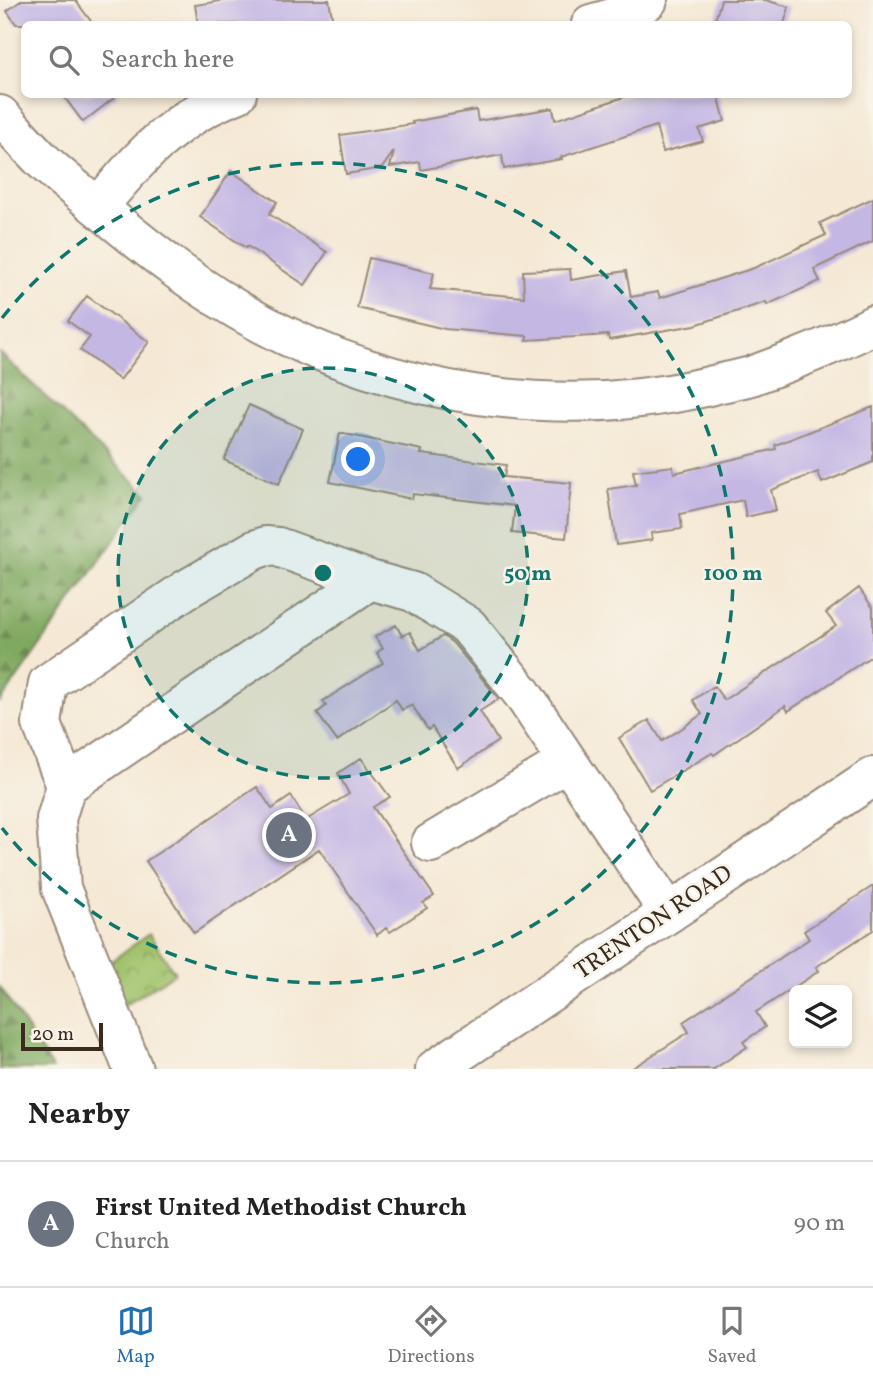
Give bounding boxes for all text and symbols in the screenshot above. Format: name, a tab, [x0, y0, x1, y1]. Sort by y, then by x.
search box	[21, 21, 852, 98]
icon: search	[45, 41, 83, 79]
text: Search here	[101, 42, 234, 78]
your location	[341, 442, 375, 476]
text: 50 m	[504, 560, 552, 589]
text: 100 m	[703, 560, 763, 589]
centre of rings	[311, 561, 335, 585]
pin: A	[266, 809, 312, 861]
street label: TRENTON ROAD	[568, 857, 740, 989]
map controls	[789, 985, 852, 1048]
button: layers	[789, 985, 852, 1048]
scale bar	[21, 1020, 103, 1052]
text: 20 m	[32, 1022, 74, 1048]
text: Nearby	[28, 1094, 130, 1136]
text: First United Methodist Church	[95, 1190, 467, 1226]
text: A	[43, 1208, 59, 1240]
text: 90 m	[794, 1208, 845, 1240]
text: Church	[95, 1226, 170, 1258]
tab: Map	[116, 1302, 155, 1370]
tab: Directions	[388, 1302, 475, 1370]
tab: Saved	[708, 1302, 756, 1370]

